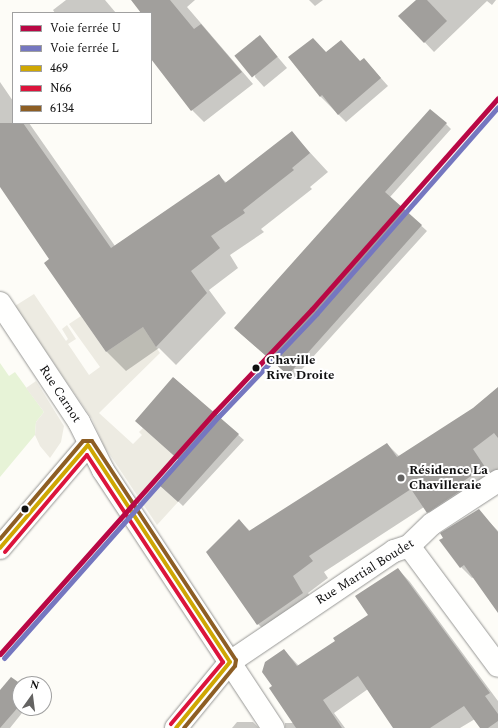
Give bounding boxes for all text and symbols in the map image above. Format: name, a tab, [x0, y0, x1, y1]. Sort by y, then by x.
legend	[12, 12, 152, 124]
text: Voie ferrée U	[50, 19, 121, 38]
text: Voie ferrée L	[50, 39, 119, 58]
text: 469	[50, 59, 68, 78]
text: N66	[50, 79, 72, 98]
text: 6134	[50, 99, 74, 118]
place label: Chaville Rive Droite	[266, 353, 335, 384]
marker: Chaville Rive Droite	[249, 361, 263, 375]
street label: Rue Carnot	[36, 362, 84, 426]
place label: Résidence La Chavilleraie	[409, 463, 488, 494]
marker: Résidence La Chavilleraie	[396, 473, 406, 483]
unlabelled marker	[20, 504, 30, 514]
street label: Rue Martial Boudet	[313, 536, 417, 608]
north arrow	[12, 676, 52, 716]
text: N	[28, 676, 41, 694]

